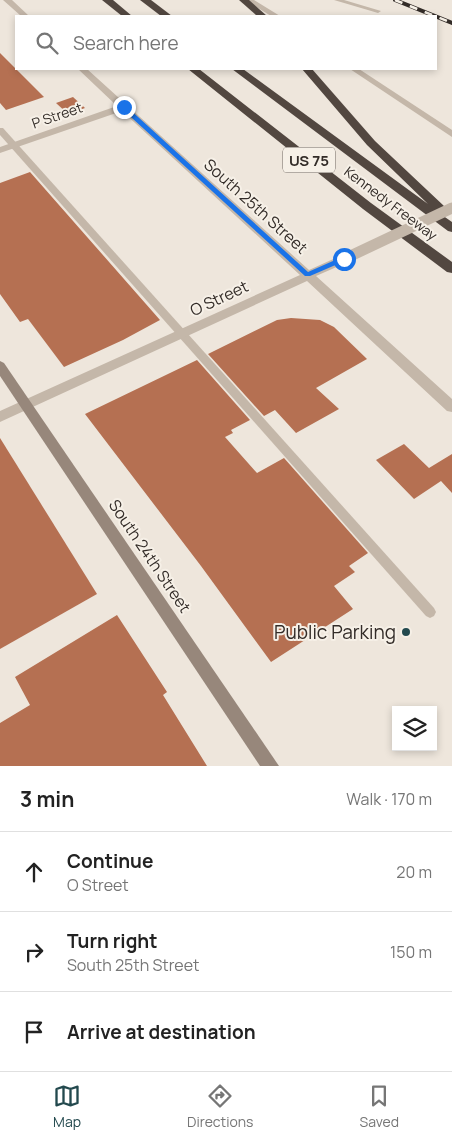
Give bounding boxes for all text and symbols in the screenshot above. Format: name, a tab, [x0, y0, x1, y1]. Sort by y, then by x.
search box	[15, 15, 437, 70]
icon: search	[33, 29, 61, 57]
text: Search here	[73, 30, 179, 56]
route end	[113, 96, 136, 119]
street label: P Street	[29, 97, 85, 133]
road number: US 75	[283, 148, 335, 172]
street label: South 25th Street	[199, 154, 313, 258]
street label: Kennedy Freeway	[341, 162, 442, 245]
route start	[333, 248, 356, 271]
street label: O Street	[186, 275, 252, 321]
street label: South 24th Street	[104, 495, 196, 617]
place label: Public Parking	[274, 619, 396, 645]
marker: Public Parking	[400, 626, 412, 638]
map controls	[392, 706, 437, 751]
button: layers	[392, 706, 437, 751]
text: 3 min	[20, 785, 74, 813]
text: Walk · 170 m	[346, 788, 432, 810]
text: Continue	[67, 848, 153, 874]
icon: ahead	[20, 858, 48, 886]
text: 20 m	[396, 861, 432, 883]
text: O Street	[67, 874, 129, 896]
text: Turn right	[67, 928, 157, 954]
icon: right	[20, 938, 48, 966]
text: 150 m	[390, 941, 432, 963]
text: South 25th Street	[67, 954, 199, 976]
icon: arrive	[20, 1018, 48, 1046]
text: Arrive at destination	[67, 1019, 256, 1045]
tab: Map	[53, 1082, 81, 1131]
tab: Directions	[187, 1082, 253, 1131]
tab: Saved	[360, 1082, 399, 1131]

